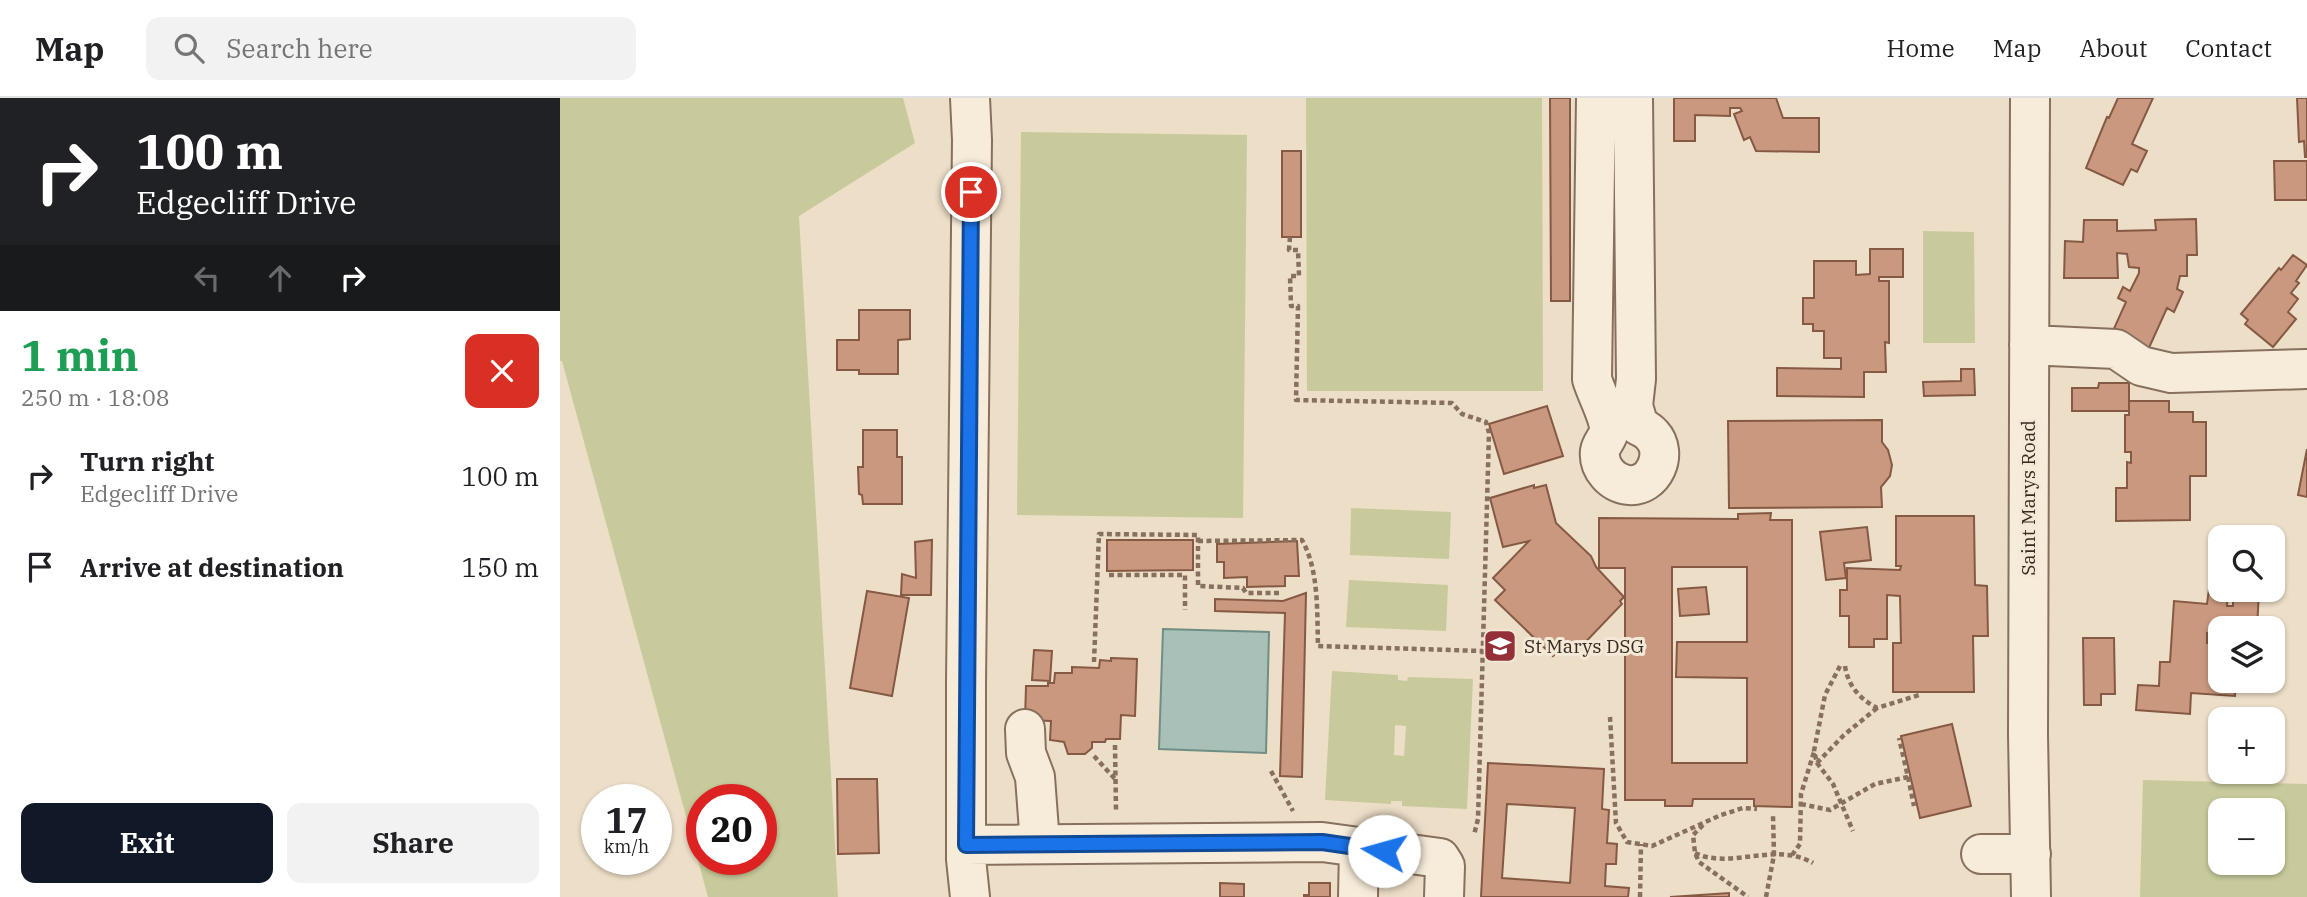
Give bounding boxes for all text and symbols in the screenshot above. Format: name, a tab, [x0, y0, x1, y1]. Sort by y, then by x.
search box	[146, 17, 636, 80]
text: Map	[35, 27, 104, 70]
icon: search	[170, 29, 208, 67]
text: Search here	[226, 31, 373, 65]
text: Home	[1887, 32, 1955, 64]
text: Map	[1993, 32, 2041, 64]
text: About	[2079, 32, 2147, 64]
text: Contact	[2185, 32, 2272, 64]
text: 100 m	[136, 119, 283, 182]
icon: right	[21, 126, 112, 217]
pin	[941, 162, 1001, 222]
icon: arrive	[952, 173, 990, 211]
text: Edgecliff Drive	[136, 181, 356, 223]
icon: left	[188, 259, 226, 297]
icon: ahead	[261, 259, 299, 297]
icon: right	[334, 259, 372, 297]
text: 1 min	[21, 328, 139, 383]
button: close	[465, 334, 539, 408]
text: 250 m · 18:08	[21, 382, 170, 412]
street label: Saint Marys Road	[2016, 420, 2040, 576]
text: Turn right	[80, 444, 214, 478]
icon: right	[21, 457, 59, 495]
text: 100 m	[461, 459, 539, 493]
text: Edgecliff Drive	[80, 478, 238, 508]
map controls	[2208, 525, 2285, 875]
button: search	[2208, 525, 2285, 602]
icon: arrive	[21, 548, 59, 586]
text: Arrive at destination	[80, 550, 344, 584]
text: 150 m	[461, 550, 539, 584]
button: layers	[2208, 616, 2285, 693]
school or university icon: St Marys DSG	[1481, 627, 1519, 665]
place label: St Marys DSG	[1524, 634, 1644, 658]
button: +	[2208, 707, 2285, 784]
speed limit sign: 20	[686, 784, 777, 875]
text: 17	[605, 797, 648, 843]
button: −	[2208, 798, 2285, 875]
button: Exit	[21, 803, 273, 883]
button: Share	[287, 803, 539, 883]
position arrow	[1347, 814, 1421, 888]
text: km/h	[604, 835, 649, 858]

